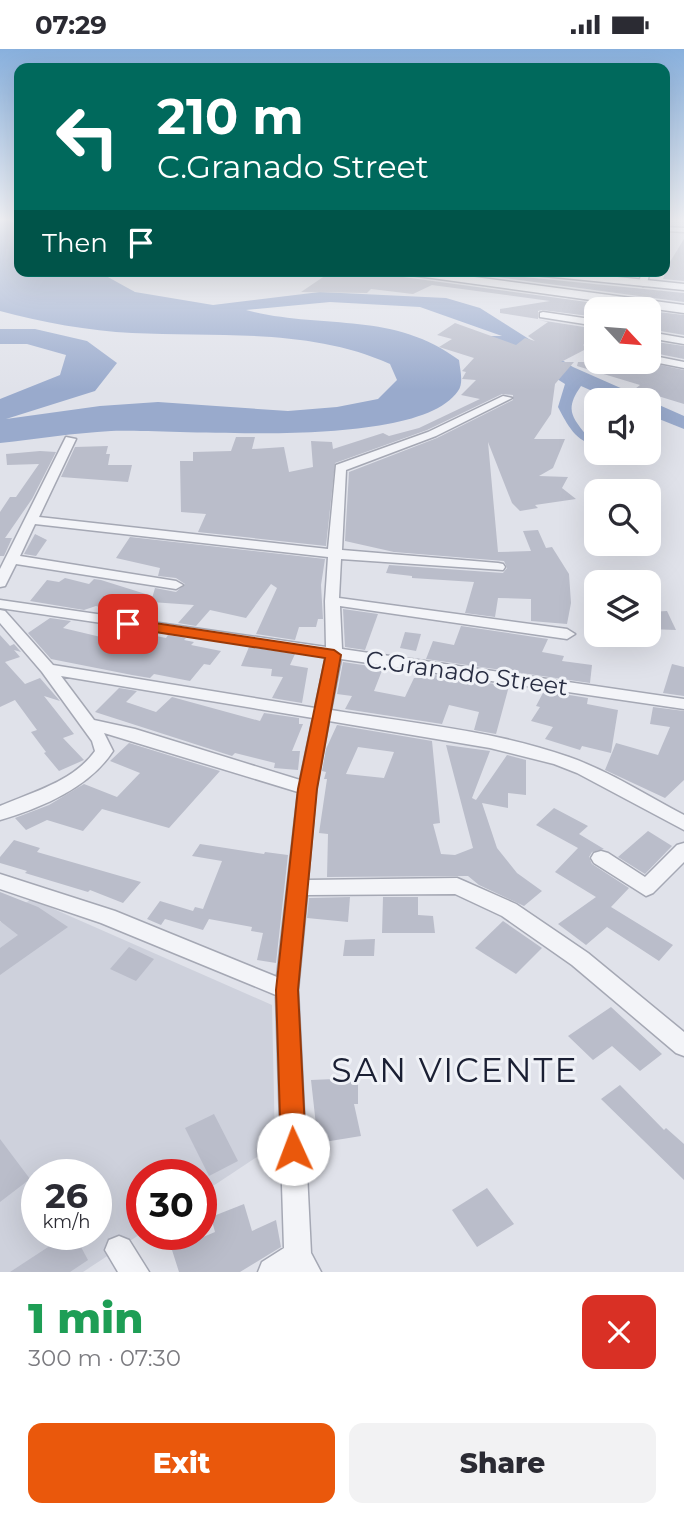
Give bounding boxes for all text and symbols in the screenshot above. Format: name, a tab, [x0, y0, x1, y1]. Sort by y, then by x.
text: 07:29	[35, 9, 107, 41]
text: 210 m	[157, 87, 304, 146]
icon: left	[42, 91, 133, 182]
text: C.Granado Street	[157, 147, 429, 186]
icon: arrive	[122, 224, 160, 262]
text: Then	[42, 227, 108, 259]
north arrow	[584, 297, 662, 375]
map controls	[584, 297, 661, 647]
button: sound	[584, 388, 661, 465]
button: search	[584, 479, 661, 556]
button: layers	[584, 570, 661, 647]
pin	[98, 594, 158, 654]
icon: arrive	[109, 605, 147, 643]
street label: C.Granado Street	[364, 644, 570, 702]
district label: SAN VICENTE	[331, 1050, 579, 1090]
position arrow	[256, 1112, 330, 1186]
speed limit sign: 30	[126, 1159, 217, 1250]
text: 26	[45, 1174, 88, 1217]
text: km/h	[42, 1211, 91, 1233]
text: 1 min	[28, 1292, 144, 1344]
button: close	[582, 1295, 656, 1369]
text: 300 m · 07:30	[28, 1344, 181, 1372]
button: Exit	[28, 1423, 335, 1503]
button: Share	[349, 1423, 656, 1503]

